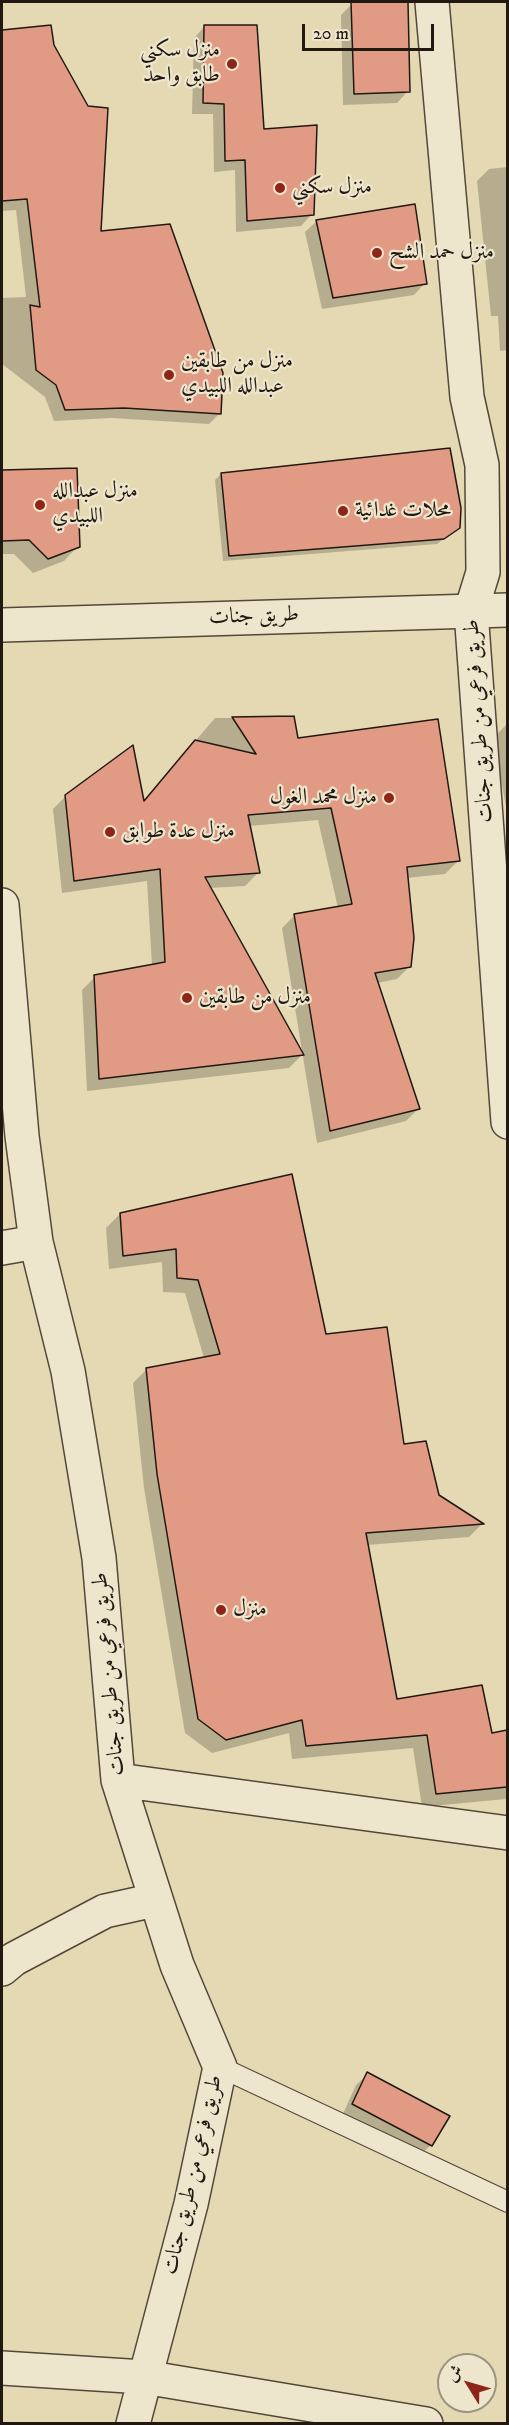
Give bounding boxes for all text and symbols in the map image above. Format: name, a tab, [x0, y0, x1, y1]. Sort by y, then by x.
scale bar	[305, 12, 437, 50]
text: 20 m	[313, 23, 349, 45]
place label: منزل سكني طابق واحد	[140, 38, 220, 90]
marker: منزل سكني طابق واحد	[225, 57, 239, 71]
place label: منزل سكني	[292, 175, 372, 201]
marker: منزل سكني	[273, 181, 287, 195]
place label: منزل حمد الشح	[389, 240, 494, 266]
marker: منزل حمد الشح	[370, 246, 384, 260]
place label: منزل من طابقين عبدالله اللبيدي	[181, 349, 293, 400]
marker: منزل من طابقين عبدالله اللبيدي	[162, 368, 176, 382]
place label: منزل عبدالله اللبيدي	[52, 479, 138, 530]
marker: منزل عبدالله اللبيدي	[33, 498, 47, 512]
place label: محلات غدائية	[355, 498, 451, 524]
marker: محلات غدائية	[336, 504, 350, 518]
street label: طريق جنات	[208, 602, 300, 632]
street label: طريق فرعي من طريق جنات	[460, 618, 500, 824]
place label: منزل محمد الغول	[270, 785, 377, 811]
marker: منزل محمد الغول	[382, 791, 396, 805]
place label: منزل عدة طوابق	[122, 819, 235, 845]
marker: منزل عدة طوابق	[103, 825, 117, 839]
place label: منزل من طابقين	[199, 985, 311, 1011]
marker: منزل من طابقين	[180, 991, 194, 1005]
street label: طريق فرعي من طريق جنات	[88, 1571, 132, 1777]
place label: منزل	[233, 1597, 267, 1623]
marker: منزل	[214, 1603, 228, 1617]
street label: طريق فرعي من طريق جنات	[158, 2073, 230, 2277]
north arrow	[437, 2353, 497, 2413]
text: ش	[441, 2361, 467, 2386]

